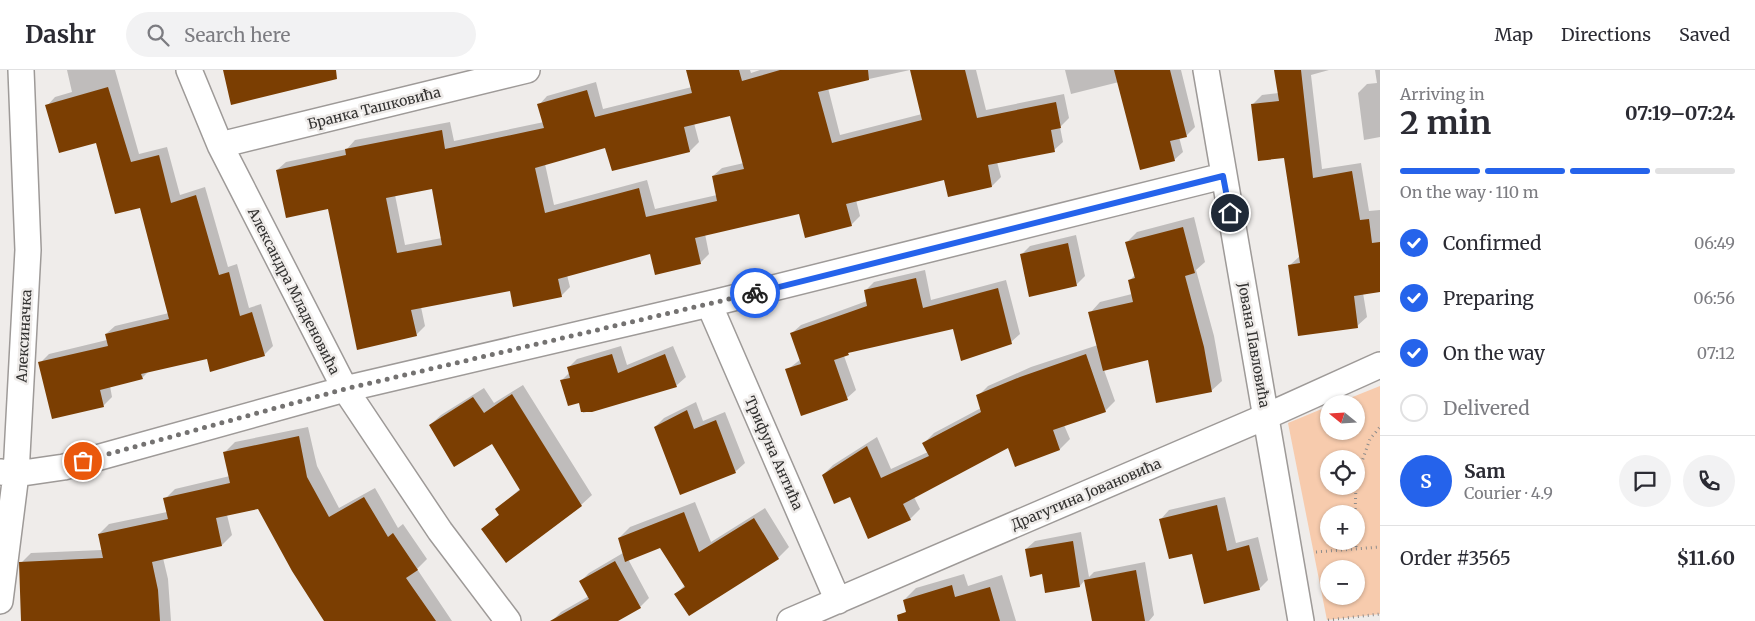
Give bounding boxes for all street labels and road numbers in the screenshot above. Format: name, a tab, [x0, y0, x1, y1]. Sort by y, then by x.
street label: Бранка Ташковића	[306, 83, 443, 133]
street label: Александра Младеновића	[244, 204, 344, 378]
street label: Јована Павловића	[1234, 280, 1274, 409]
street label: Алексиначка	[13, 289, 35, 384]
street label: Трифуна Антића	[741, 393, 807, 513]
street label: Драгутина Јовановића	[1008, 454, 1164, 534]

